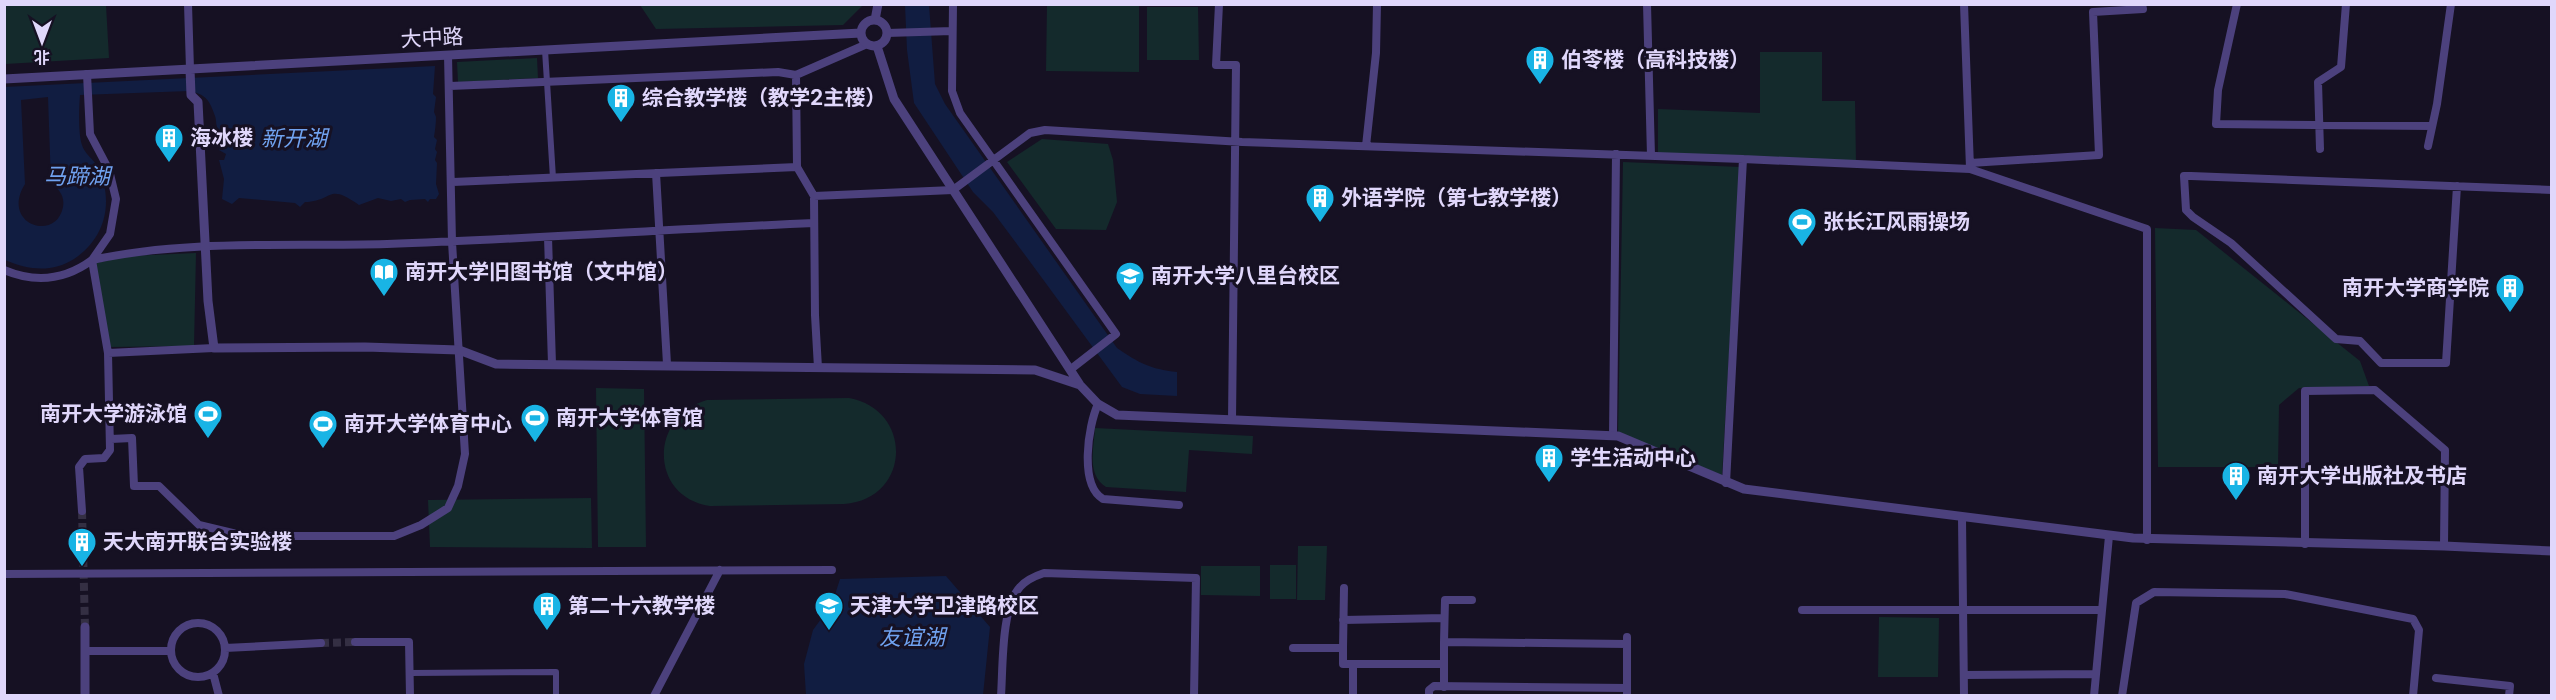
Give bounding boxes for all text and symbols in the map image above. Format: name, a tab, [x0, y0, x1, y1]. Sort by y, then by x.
north arrow	[12, 12, 72, 72]
street label: 大中路	[400, 23, 464, 52]
building icon: 伯苓楼（高科技楼）	[1524, 44, 1556, 86]
text: 北	[34, 47, 50, 67]
place label: 伯苓楼（高科技楼）	[1561, 47, 1750, 72]
building icon: 综合教学楼（教学2主楼）	[605, 82, 637, 124]
place label: 综合教学楼（教学2主楼）	[642, 85, 886, 110]
building icon: 海冰楼	[153, 122, 185, 164]
place label: 海冰楼	[190, 125, 253, 150]
water label: 新开湖	[261, 125, 330, 151]
water label: 马蹄湖	[44, 163, 113, 189]
building icon: 外语学院（第七教学楼）	[1304, 182, 1336, 224]
place label: 外语学院（第七教学楼）	[1341, 185, 1572, 210]
sports icon: 张长江风雨操场	[1786, 206, 1818, 248]
place label: 张长江风雨操场	[1823, 209, 1970, 234]
library icon: 南开大学旧图书馆（文中馆）	[368, 256, 400, 298]
place label: 南开大学旧图书馆（文中馆）	[405, 259, 678, 284]
school or university icon: 南开大学八里台校区	[1114, 260, 1146, 302]
place label: 南开大学八里台校区	[1151, 263, 1340, 288]
building icon: 南开大学商学院	[2494, 272, 2526, 314]
place label: 南开大学商学院	[2342, 275, 2489, 300]
sports icon: 南开大学游泳馆	[192, 398, 224, 440]
place label: 南开大学游泳馆	[40, 401, 187, 426]
sports icon: 南开大学体育馆	[519, 402, 551, 444]
place label: 南开大学体育馆	[556, 405, 703, 430]
sports icon: 南开大学体育中心	[307, 408, 339, 450]
place label: 南开大学体育中心	[344, 411, 512, 436]
building icon: 学生活动中心	[1533, 442, 1565, 484]
place label: 学生活动中心	[1570, 445, 1696, 470]
building icon: 南开大学出版社及书店	[2220, 460, 2252, 502]
place label: 南开大学出版社及书店	[2257, 463, 2467, 488]
building icon: 天大南开联合实验楼	[66, 526, 98, 568]
place label: 天大南开联合实验楼	[103, 529, 292, 554]
building icon: 第二十六教学楼	[531, 590, 563, 632]
school or university icon: 天津大学卫津路校区	[813, 590, 845, 632]
place label: 第二十六教学楼	[568, 593, 715, 618]
place label: 天津大学卫津路校区	[850, 593, 1039, 618]
water label: 友谊湖	[879, 624, 948, 650]

